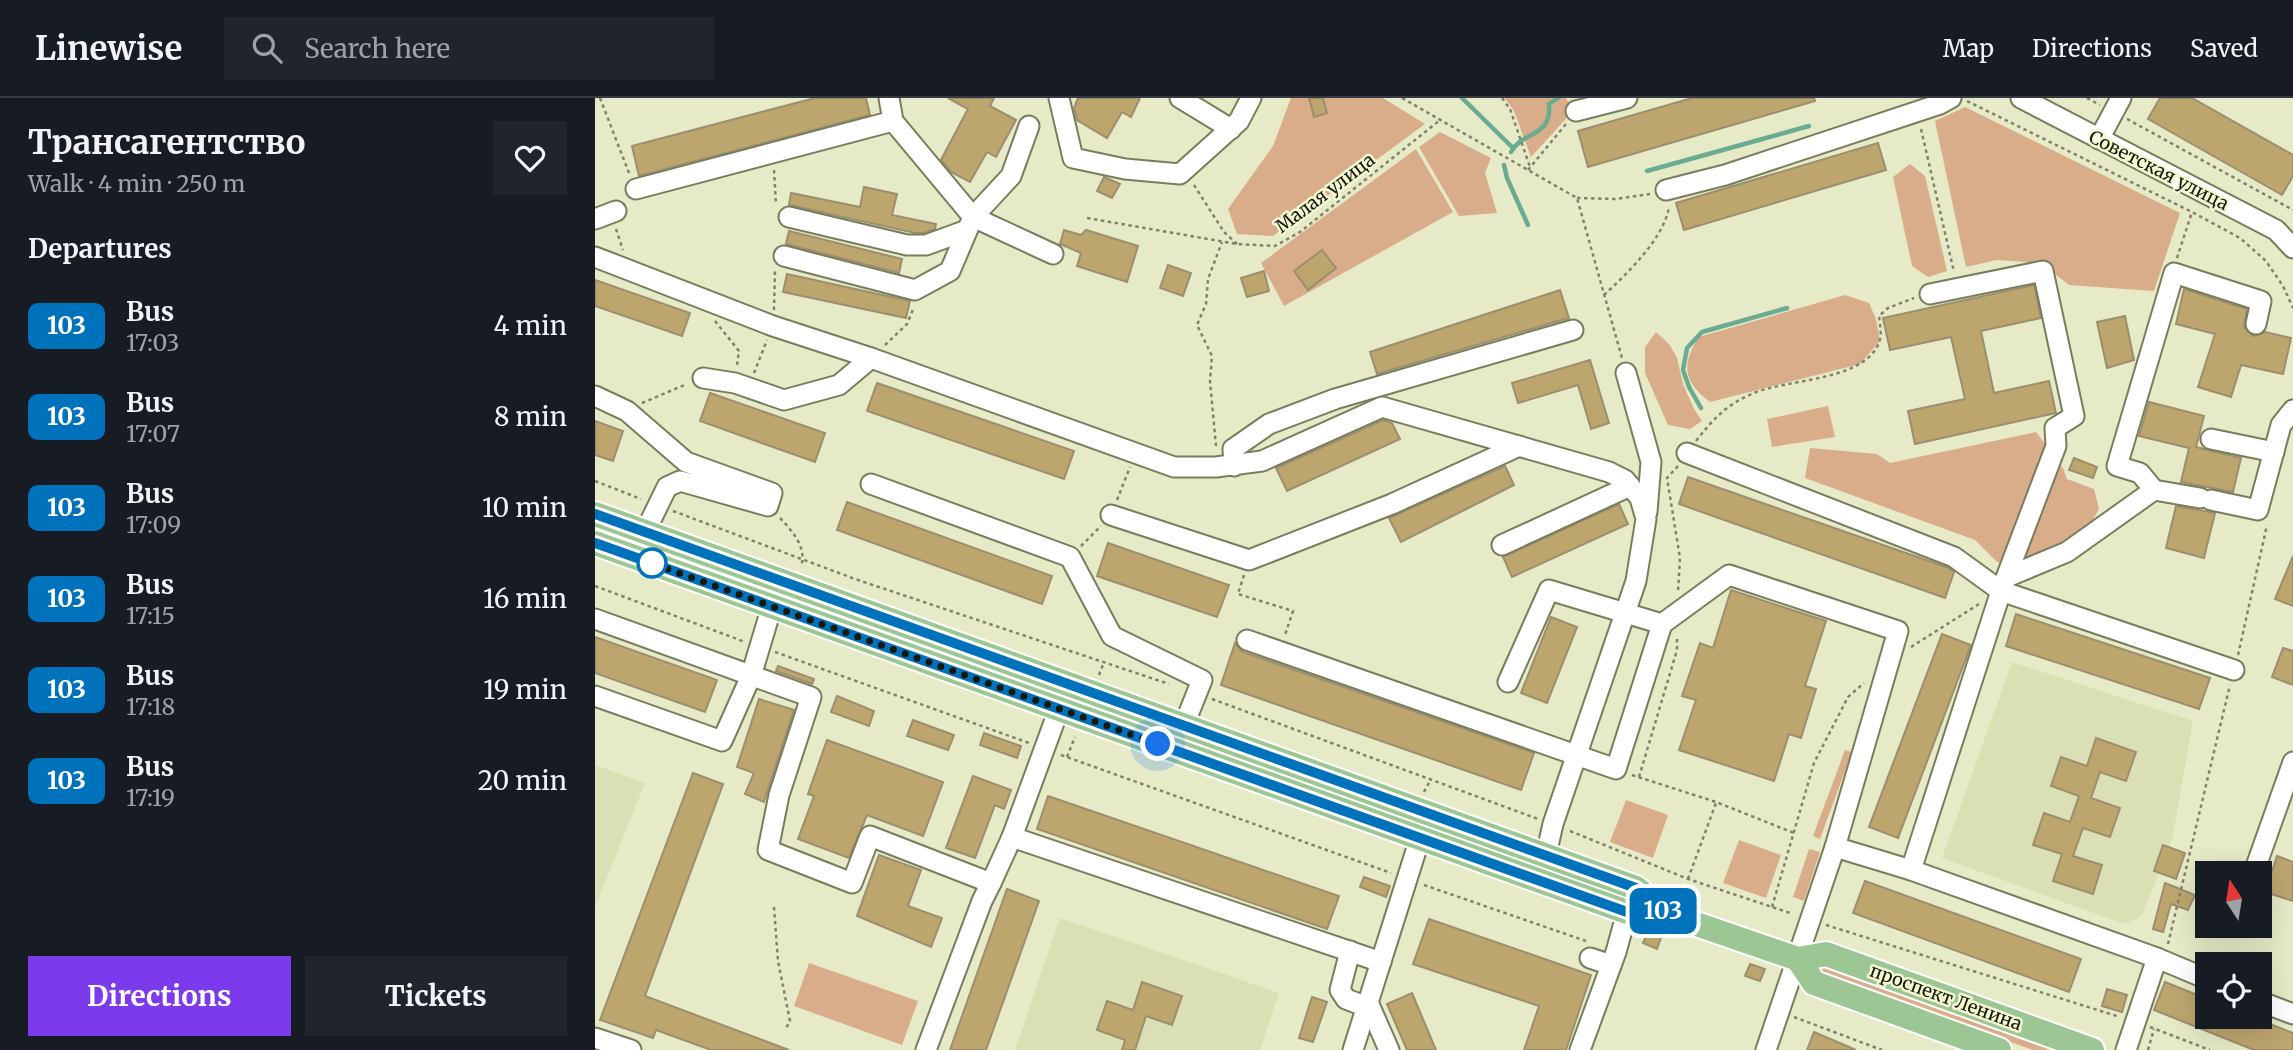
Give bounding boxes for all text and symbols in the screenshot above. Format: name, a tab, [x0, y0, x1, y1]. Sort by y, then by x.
search box	[224, 17, 714, 80]
text: Linewise	[35, 28, 182, 69]
icon: search	[248, 29, 286, 67]
text: Search here	[304, 32, 450, 65]
text: Map	[1943, 33, 1994, 64]
text: Directions	[2032, 33, 2152, 64]
text: Saved	[2190, 33, 2258, 64]
button: heart	[493, 121, 567, 195]
text: Трансагентство	[28, 122, 306, 163]
street label: Советская улица	[2085, 125, 2233, 215]
street label: Малая улица	[1271, 148, 1380, 238]
text: Walk · 4 min · 250 m	[28, 169, 245, 198]
text: Departures	[28, 232, 172, 265]
text: Bus	[126, 295, 174, 328]
text: 4 min	[493, 309, 567, 342]
text: 103	[47, 310, 86, 341]
text: 17:03	[126, 328, 179, 357]
text: Bus	[126, 386, 174, 419]
text: 8 min	[494, 400, 567, 433]
text: 103	[47, 401, 86, 432]
text: 17:07	[126, 419, 180, 448]
text: Bus	[126, 477, 174, 510]
text: 10 min	[482, 491, 567, 524]
text: 103	[47, 492, 86, 523]
text: 17:09	[126, 510, 181, 539]
unlabelled marker	[637, 548, 667, 578]
text: Bus	[126, 568, 174, 601]
text: 16 min	[483, 582, 567, 615]
text: 103	[47, 583, 86, 614]
text: 17:15	[126, 601, 175, 630]
text: Bus	[126, 659, 174, 692]
text: 19 min	[483, 673, 567, 706]
text: 103	[47, 674, 86, 705]
text: 17:18	[126, 692, 175, 721]
your location	[1140, 726, 1175, 761]
text: Bus	[126, 750, 174, 783]
text: 20 min	[478, 764, 567, 797]
text: 103	[47, 765, 86, 796]
text: 17:19	[126, 783, 175, 812]
north arrow	[2195, 861, 2271, 938]
map controls	[2195, 861, 2272, 1029]
line badge: 103	[1623, 888, 1703, 934]
text: 103	[1644, 895, 1682, 926]
button: locate	[2195, 952, 2272, 1029]
button: Directions	[28, 956, 291, 1036]
button: Tickets	[305, 956, 567, 1036]
street label: проспект Ленина	[1867, 959, 2025, 1035]

